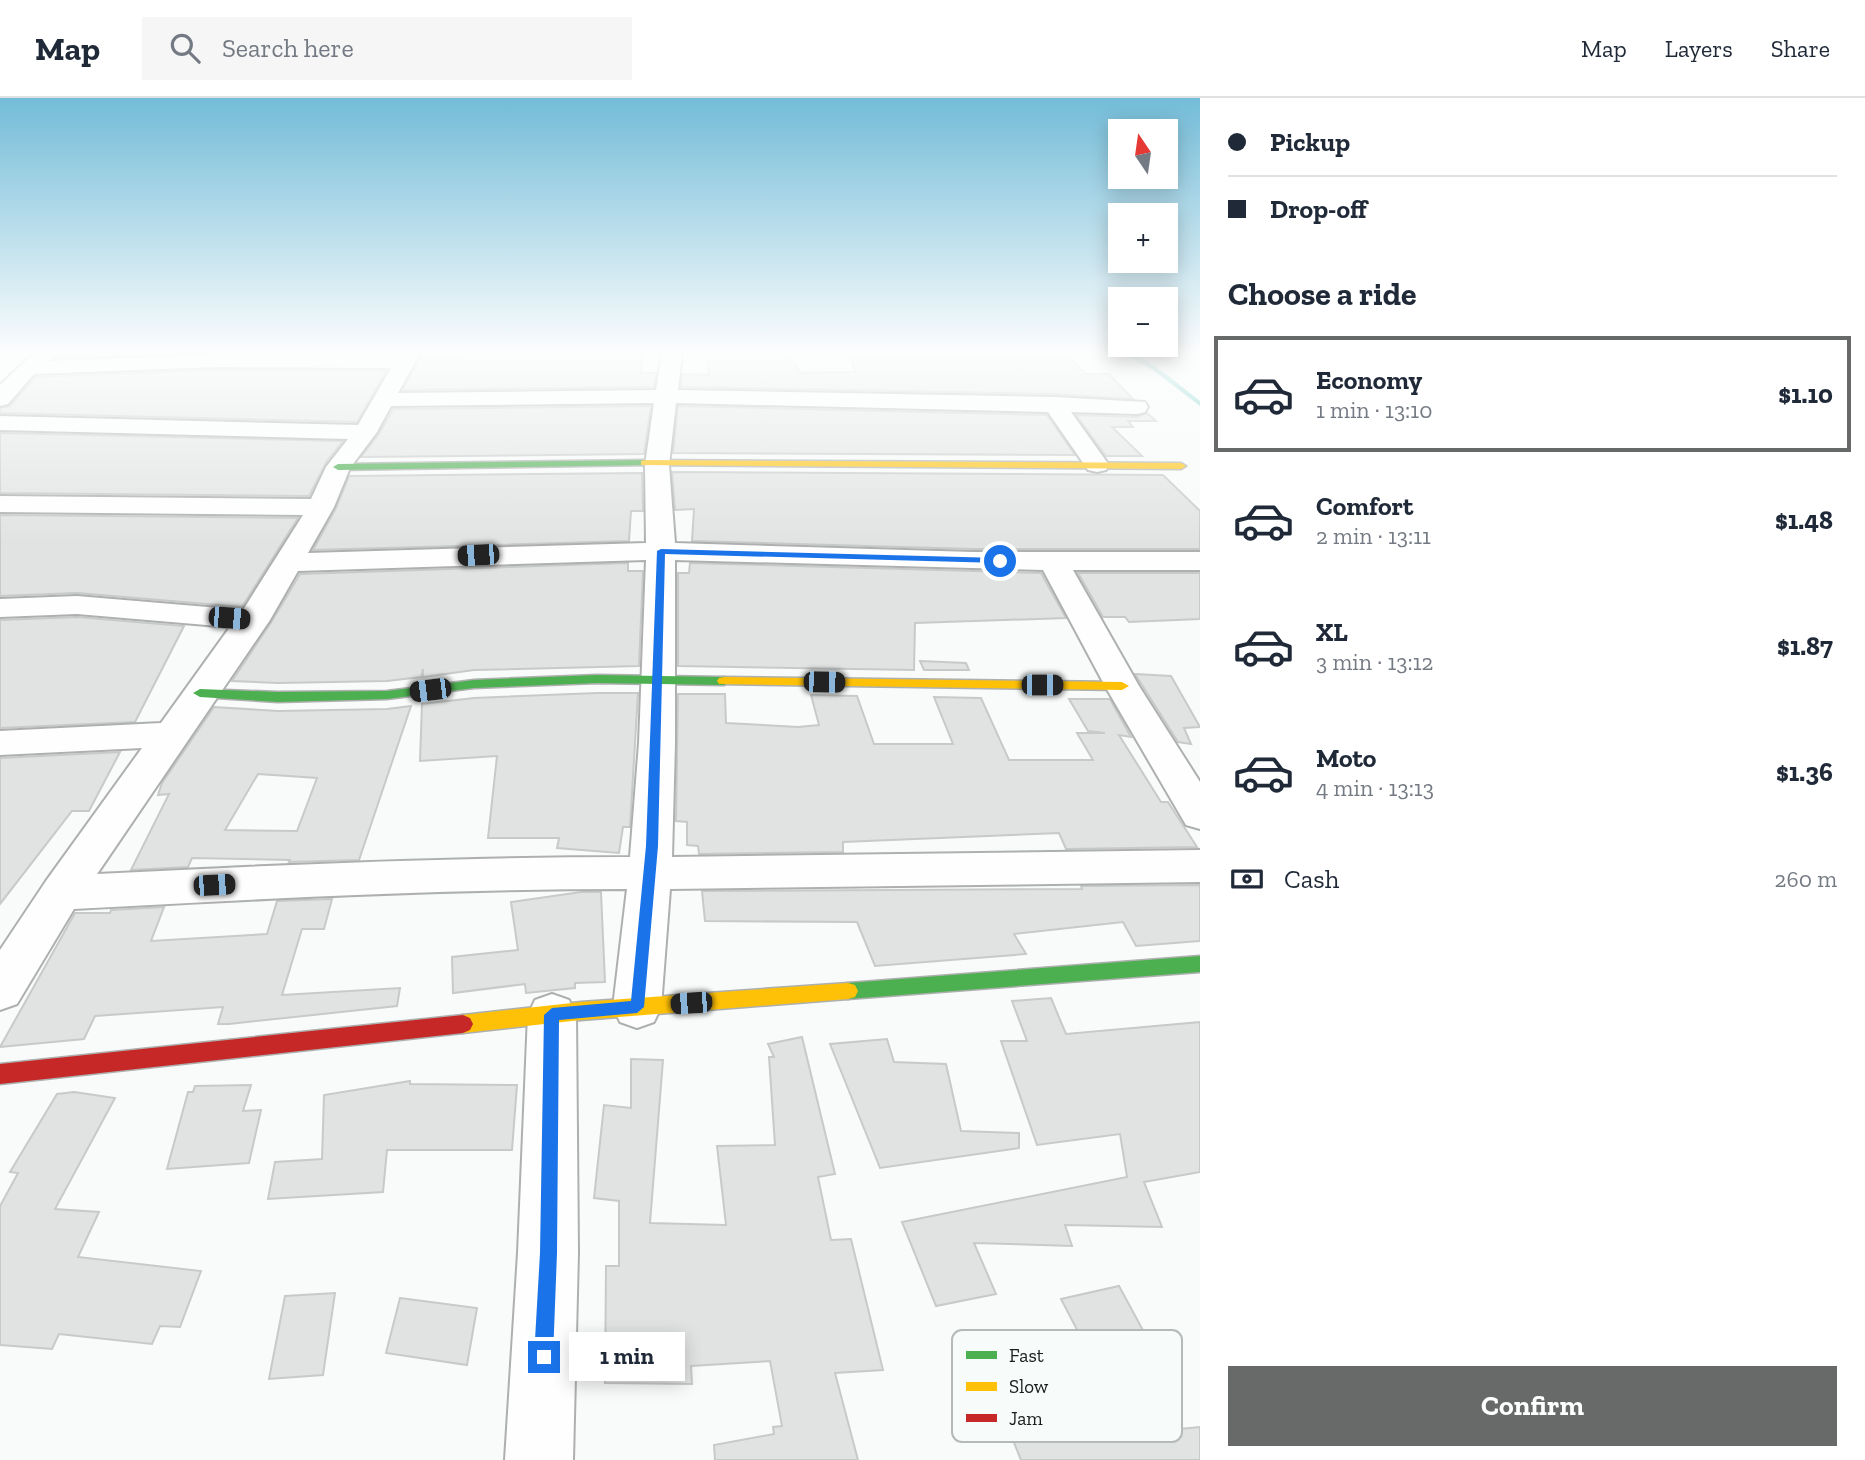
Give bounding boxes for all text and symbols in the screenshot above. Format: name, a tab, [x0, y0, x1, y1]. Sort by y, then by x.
search box	[142, 17, 632, 80]
text: Map	[35, 29, 100, 68]
icon: search	[166, 29, 204, 67]
text: Search here	[222, 32, 354, 64]
text: Map	[1581, 34, 1627, 63]
text: Layers	[1665, 34, 1733, 63]
text: Share	[1771, 34, 1830, 63]
north arrow	[1108, 119, 1178, 189]
map controls	[1108, 119, 1178, 357]
text: Pickup	[1270, 126, 1350, 158]
text: Drop-off	[1270, 193, 1367, 225]
button: +	[1108, 203, 1178, 273]
text: Choose a ride	[1228, 275, 1416, 313]
button: −	[1108, 287, 1178, 357]
icon: car	[1232, 363, 1295, 426]
text: Economy	[1316, 364, 1422, 396]
text: $1.10	[1778, 378, 1833, 410]
text: 1 min · 13:10	[1316, 396, 1432, 424]
icon: car	[1232, 489, 1295, 552]
text: Comfort	[1316, 490, 1413, 522]
text: $1.48	[1775, 504, 1833, 536]
text: 2 min · 13:11	[1316, 522, 1431, 550]
car	[457, 543, 500, 567]
route start	[984, 545, 1016, 577]
car	[208, 606, 251, 630]
icon: car	[1232, 615, 1295, 678]
text: XL	[1316, 616, 1348, 648]
text: $1.87	[1777, 630, 1833, 662]
text: 3 min · 13:12	[1316, 648, 1433, 676]
car	[803, 671, 846, 693]
car	[1022, 675, 1064, 696]
car	[408, 677, 453, 703]
icon: car	[1232, 741, 1295, 804]
text: Moto	[1316, 742, 1376, 774]
text: $1.36	[1776, 756, 1833, 788]
text: 4 min · 13:13	[1316, 774, 1434, 802]
icon: cash	[1228, 860, 1266, 898]
text: Cash	[1284, 863, 1339, 895]
text: 260 m	[1775, 865, 1837, 893]
car	[193, 873, 236, 897]
car	[670, 991, 713, 1015]
legend	[952, 1330, 1182, 1442]
callout: 1 min	[568, 1332, 684, 1382]
route end	[528, 1341, 560, 1373]
text: 1 min	[600, 1342, 654, 1370]
text: Fast	[1009, 1344, 1044, 1367]
button: Confirm	[1228, 1366, 1837, 1446]
text: Slow	[1009, 1375, 1049, 1398]
text: Jam	[1009, 1407, 1043, 1430]

